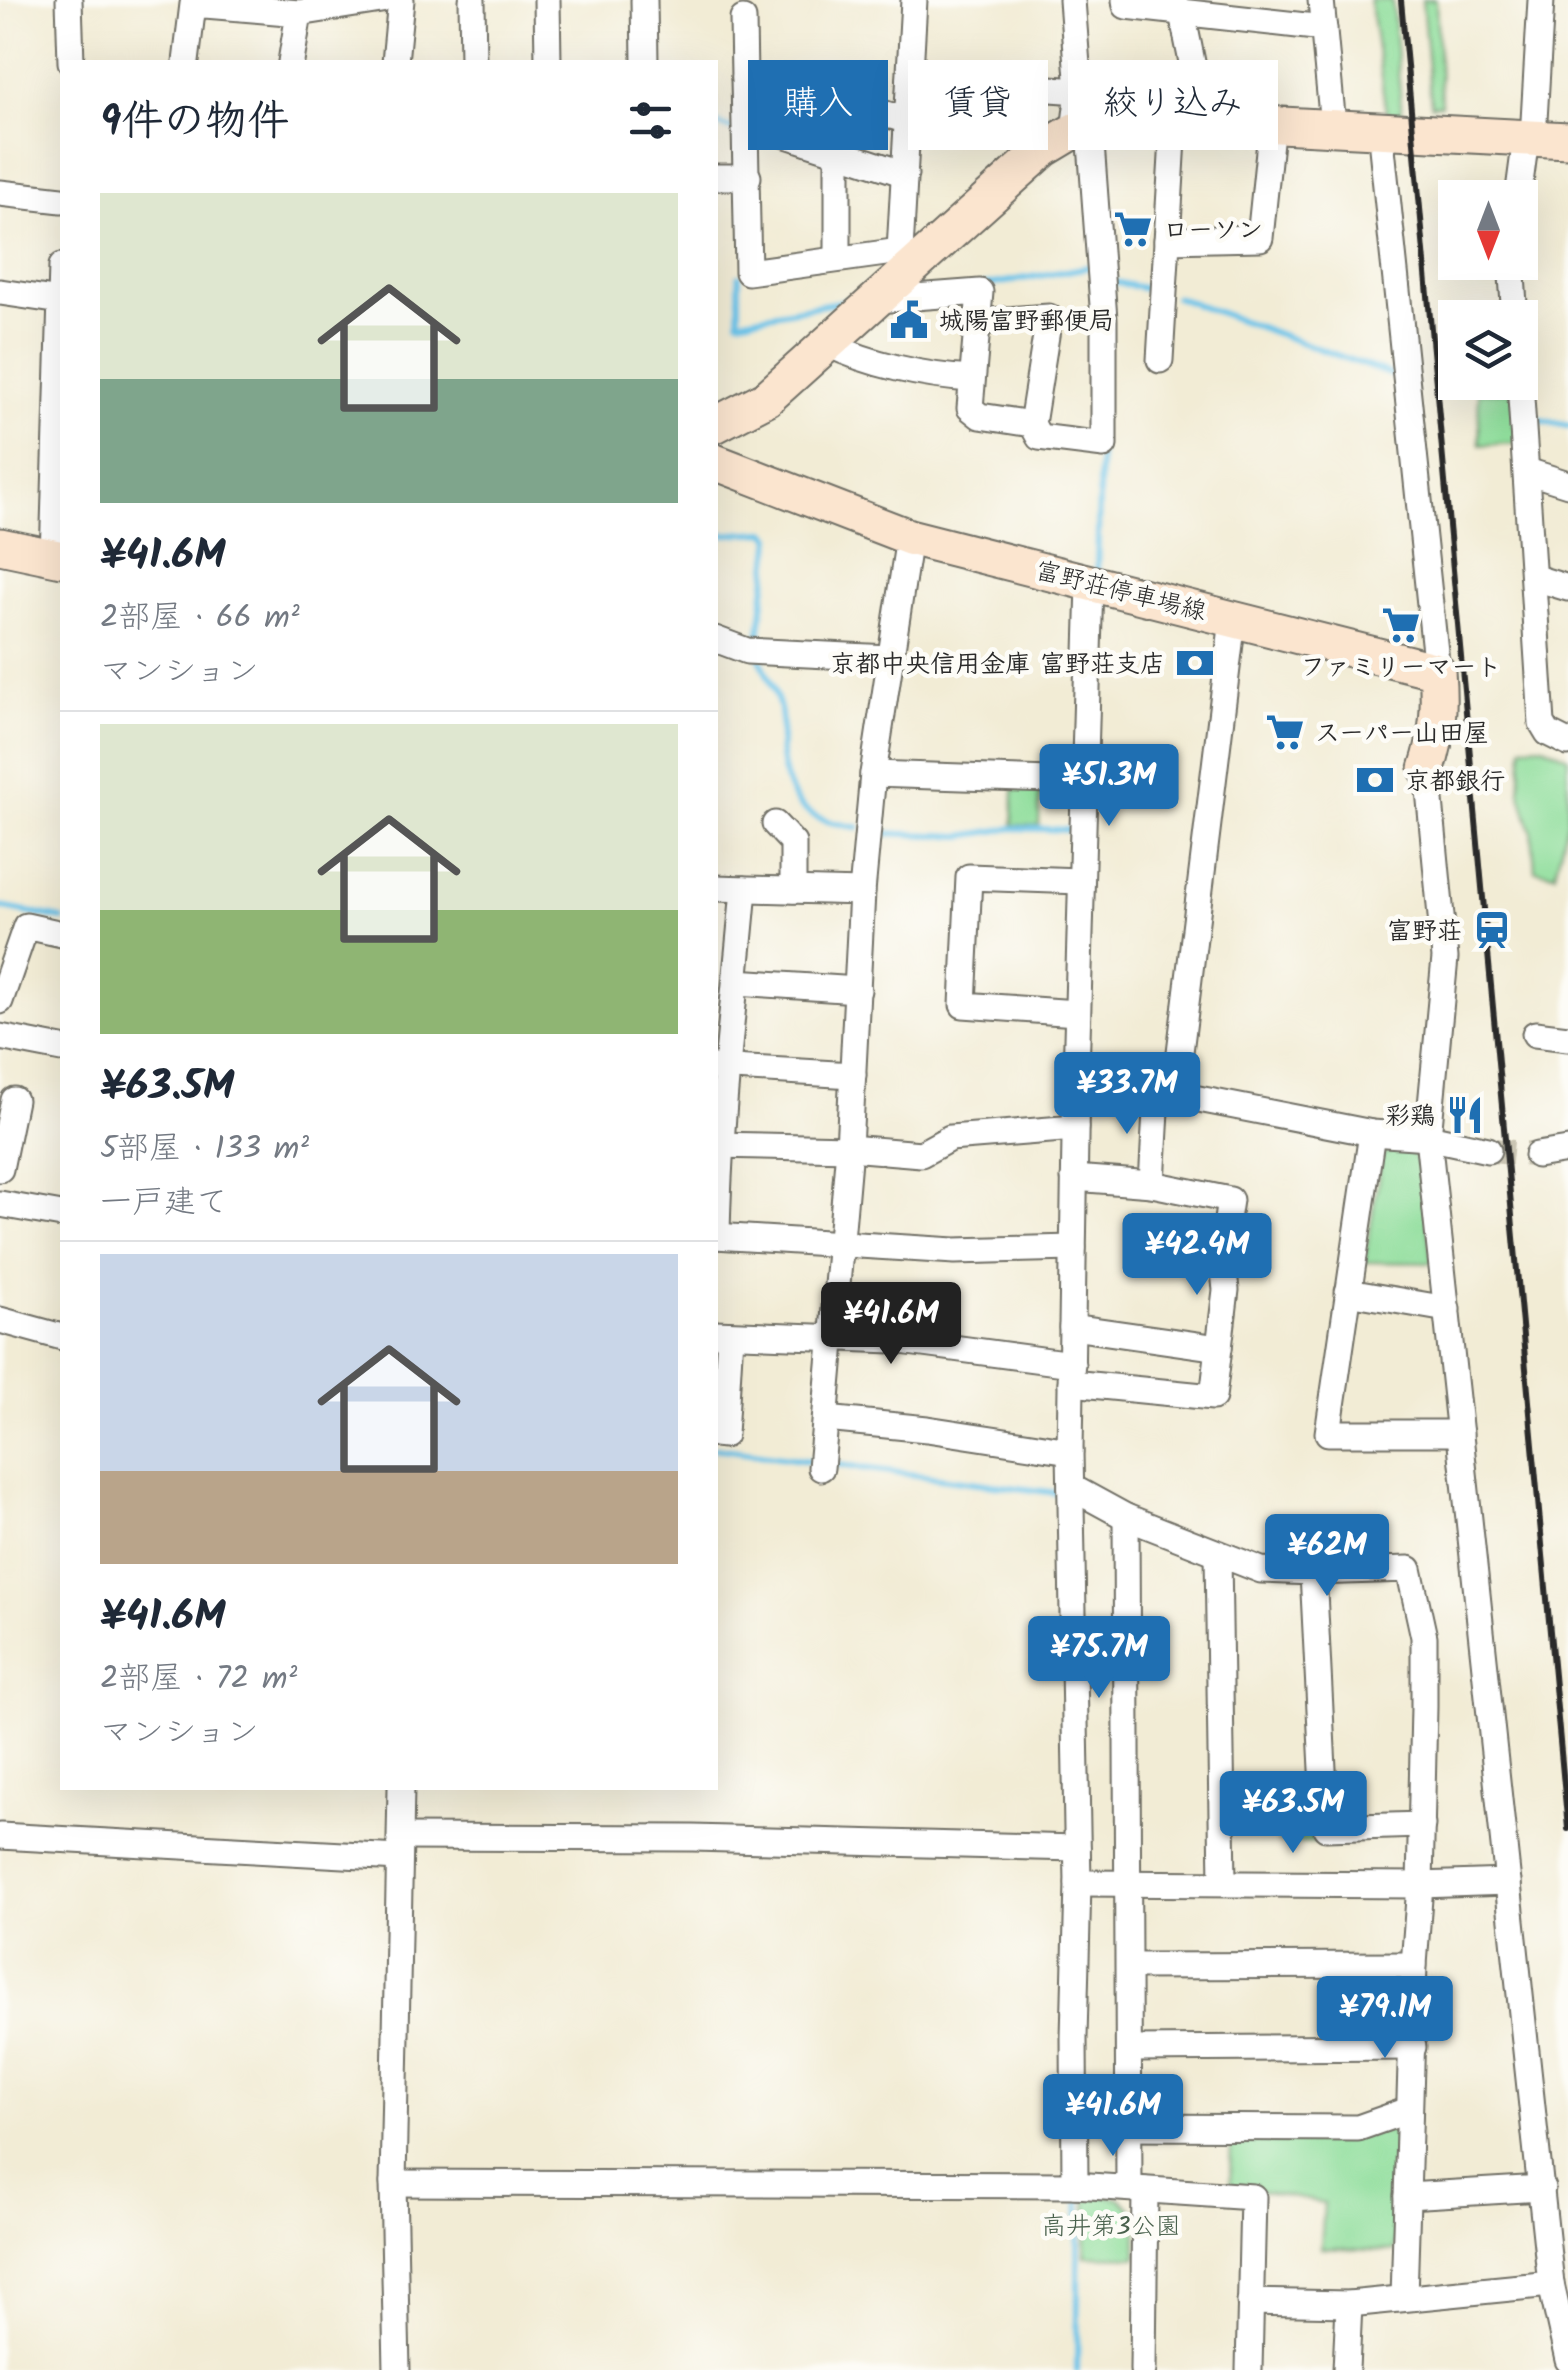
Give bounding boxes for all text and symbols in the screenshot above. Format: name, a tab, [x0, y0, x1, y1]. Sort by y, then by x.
chip: 購入	[748, 60, 888, 150]
chip: 賃貸	[908, 60, 1048, 150]
chip: 絞り込み	[1068, 60, 1278, 150]
text: 9件の物件	[100, 89, 289, 156]
icon: filters	[623, 93, 678, 148]
north arrow	[1438, 180, 1538, 280]
map controls	[1438, 180, 1538, 400]
supermarket icon: ローソン	[1112, 208, 1154, 250]
place label: ローソン	[1163, 211, 1263, 251]
icon: home	[299, 258, 479, 438]
public building icon: 城陽富野郵便局	[888, 299, 930, 341]
button: layers	[1438, 300, 1538, 400]
place label: 城陽富野郵便局	[939, 302, 1114, 342]
text: ¥41.6M	[100, 523, 226, 590]
street label: 富野荘停車場線	[1031, 551, 1210, 633]
text: 2部屋 · 66 m²	[100, 593, 300, 644]
supermarket icon: ファミリーマート	[1380, 604, 1422, 646]
bank icon: 京都中央信用金庫 富野荘支店	[1174, 642, 1216, 684]
place label: 京都中央信用金庫 富野荘支店	[830, 645, 1165, 685]
text: マンション	[100, 647, 259, 698]
place label: ファミリーマート	[1300, 648, 1502, 688]
supermarket icon: スーパー山田屋	[1264, 711, 1306, 753]
place label: スーパー山田屋	[1315, 714, 1489, 754]
pin: ¥51.3M	[1028, 744, 1190, 829]
text: ¥51.3M	[1062, 751, 1156, 802]
bank icon: 京都銀行	[1354, 759, 1396, 801]
place label: 京都銀行	[1405, 762, 1505, 802]
icon: home	[299, 789, 479, 969]
station icon: 富野荘	[1471, 909, 1513, 951]
place label: 富野荘	[1387, 912, 1462, 952]
pin: ¥33.7M	[1046, 1052, 1208, 1137]
text: ¥63.5M	[100, 1054, 235, 1121]
text: ¥33.7M	[1076, 1059, 1178, 1110]
restaurant icon: 彩鶏	[1444, 1094, 1486, 1136]
place label: 彩鶏	[1385, 1097, 1435, 1137]
text: 5部屋 · 133 m²	[100, 1124, 309, 1175]
text: 一戸建て	[100, 1178, 228, 1229]
pin: ¥42.4M	[1116, 1213, 1278, 1298]
text: ¥42.4M	[1145, 1220, 1250, 1271]
pin: ¥41.6M	[810, 1282, 972, 1367]
text: ¥41.6M	[843, 1289, 939, 1340]
icon: home	[299, 1319, 479, 1499]
pin: ¥62M	[1268, 1514, 1386, 1599]
text: ¥62M	[1287, 1521, 1367, 1572]
text: ¥41.6M	[100, 1584, 226, 1651]
pin: ¥75.7M	[1018, 1616, 1180, 1701]
text: ¥75.7M	[1050, 1623, 1148, 1674]
text: 2部屋 · 72 m²	[100, 1654, 297, 1705]
text: マンション	[100, 1708, 259, 1759]
pin: ¥63.5M	[1212, 1771, 1374, 1856]
text: ¥63.5M	[1242, 1778, 1344, 1829]
pin: ¥79.1M	[1304, 1976, 1466, 2061]
text: ¥79.1M	[1339, 1983, 1431, 2034]
pin: ¥41.6M	[1032, 2074, 1194, 2159]
text: ¥41.6M	[1065, 2081, 1161, 2132]
park label: 高井第3公園	[1041, 2207, 1181, 2247]

